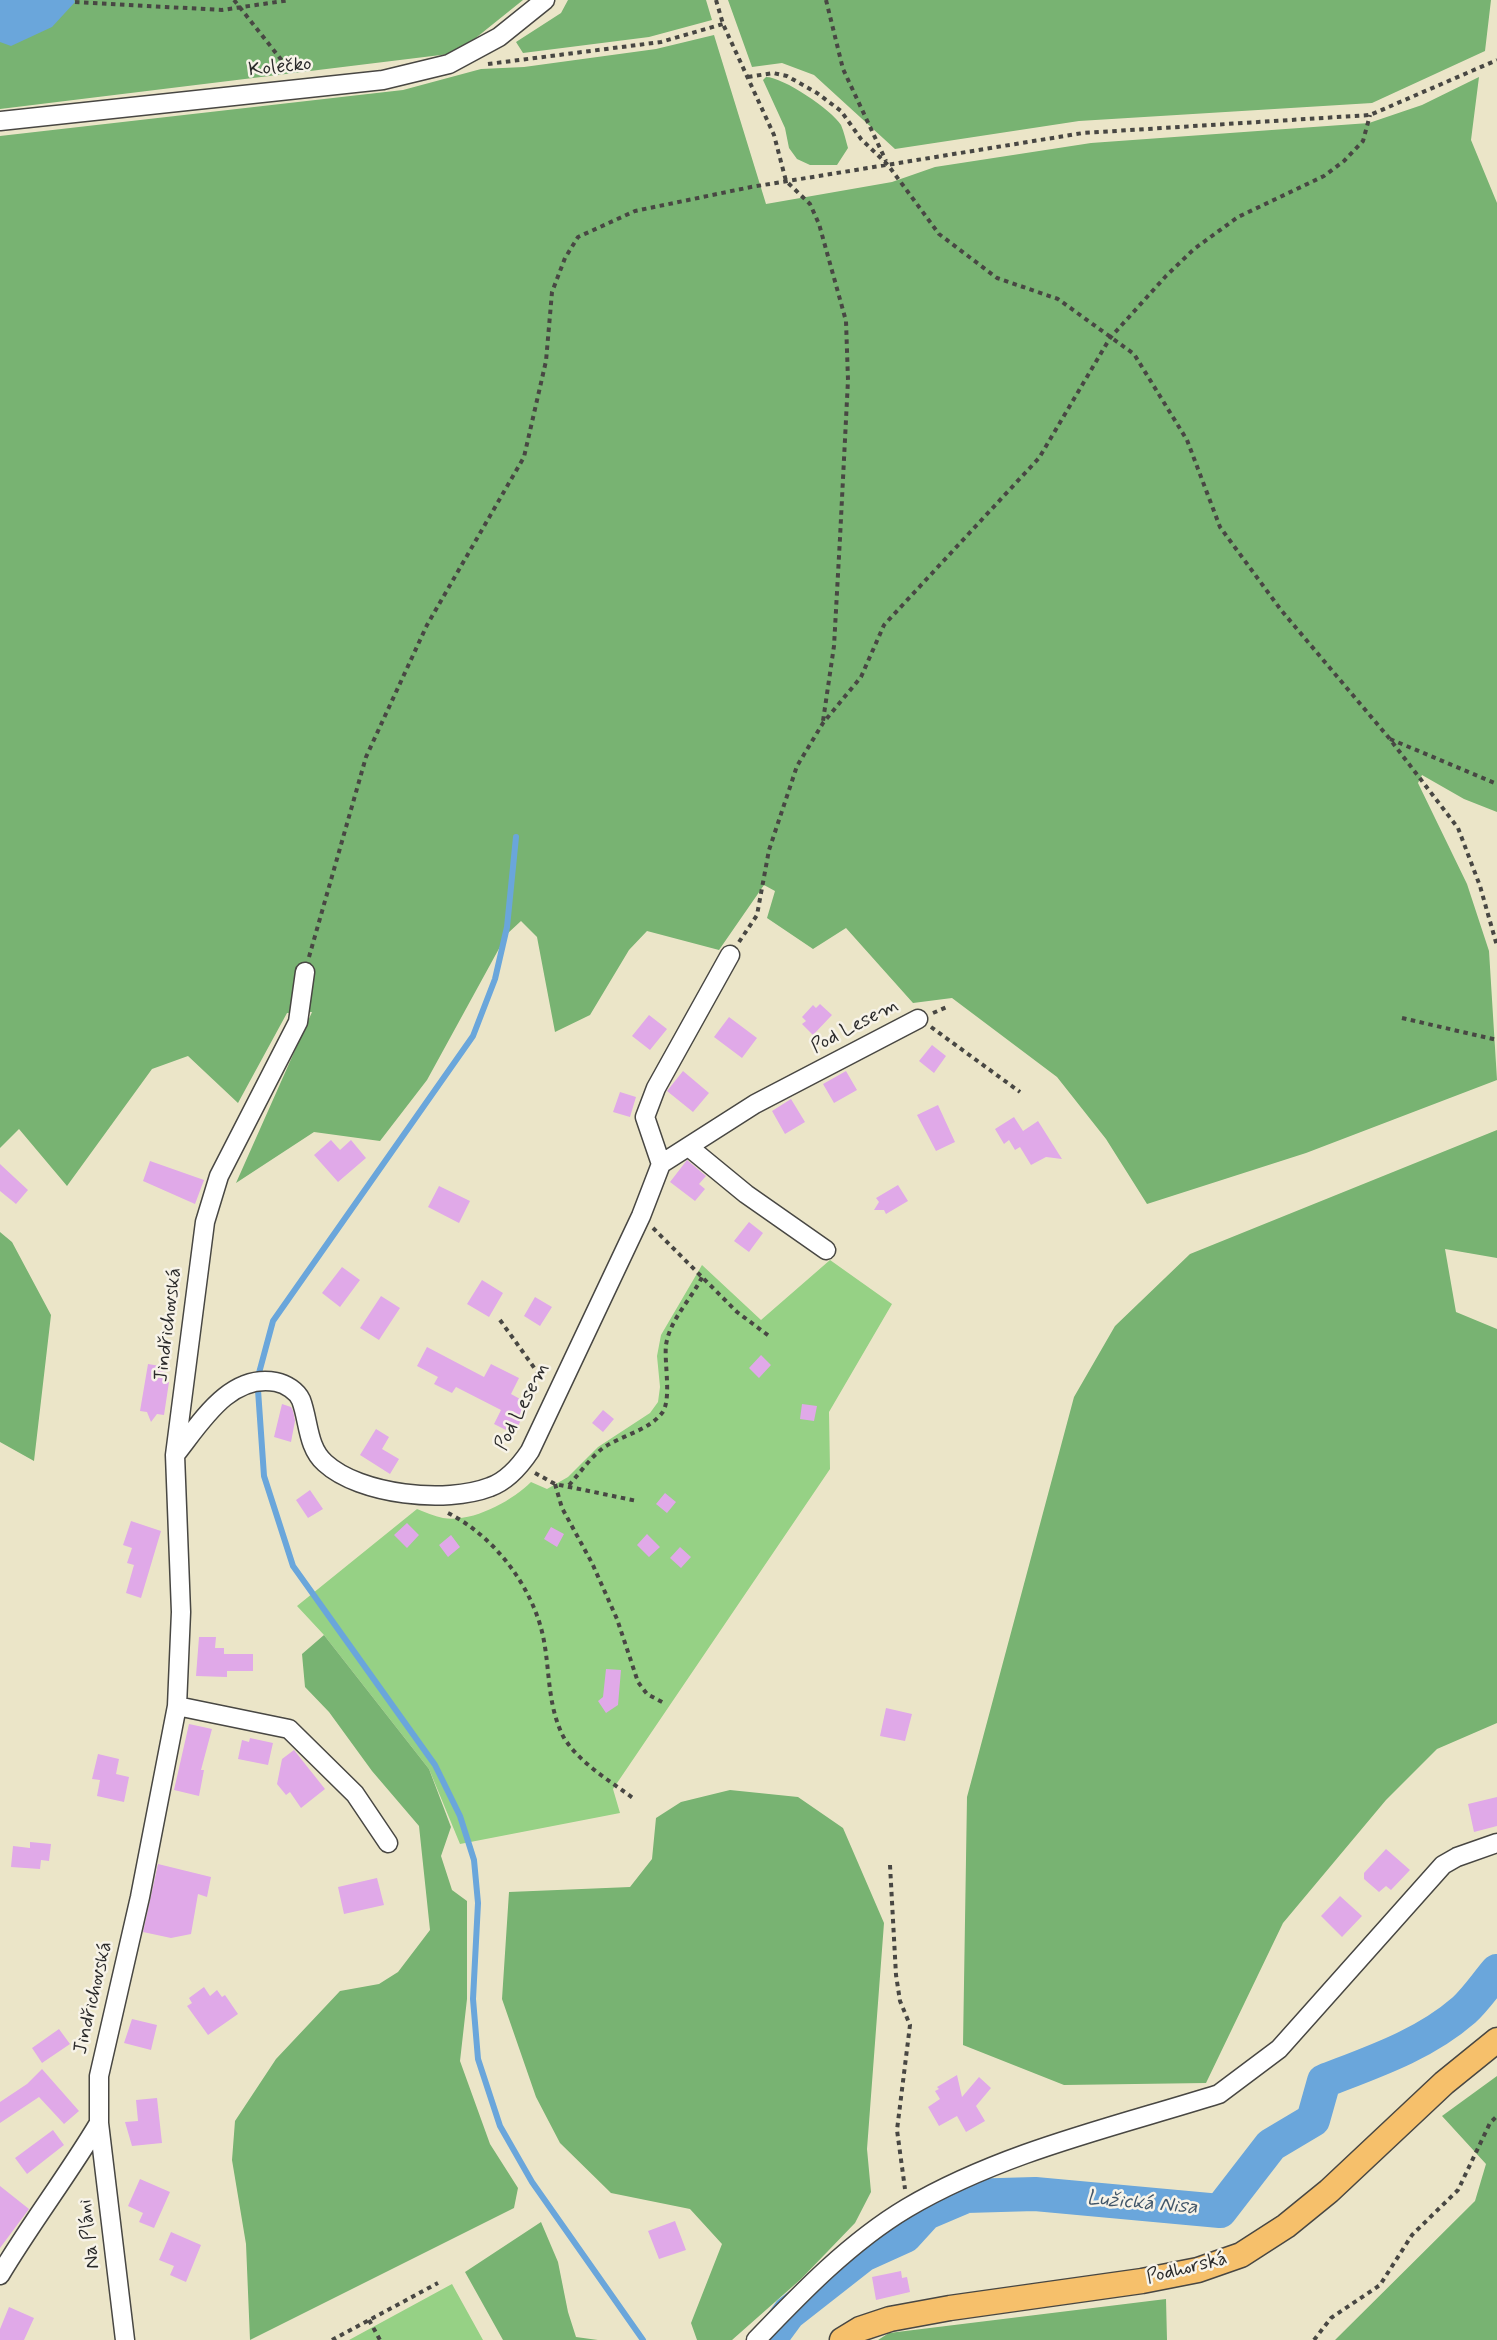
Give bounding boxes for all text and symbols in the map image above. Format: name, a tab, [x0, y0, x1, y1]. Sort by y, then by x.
street label: Kolečko	[247, 53, 313, 83]
street label: Pod Lesem	[807, 994, 903, 1060]
street label: Jindřichovská	[150, 1266, 188, 1384]
street label: Pod Lesem	[491, 1359, 555, 1455]
street label: Jindřichovská	[69, 1939, 119, 2057]
water label: Lužická Nisa	[1085, 2187, 1199, 2221]
street label: Na Pláni	[74, 2198, 106, 2270]
street label: Podhorská	[1144, 2247, 1230, 2291]

